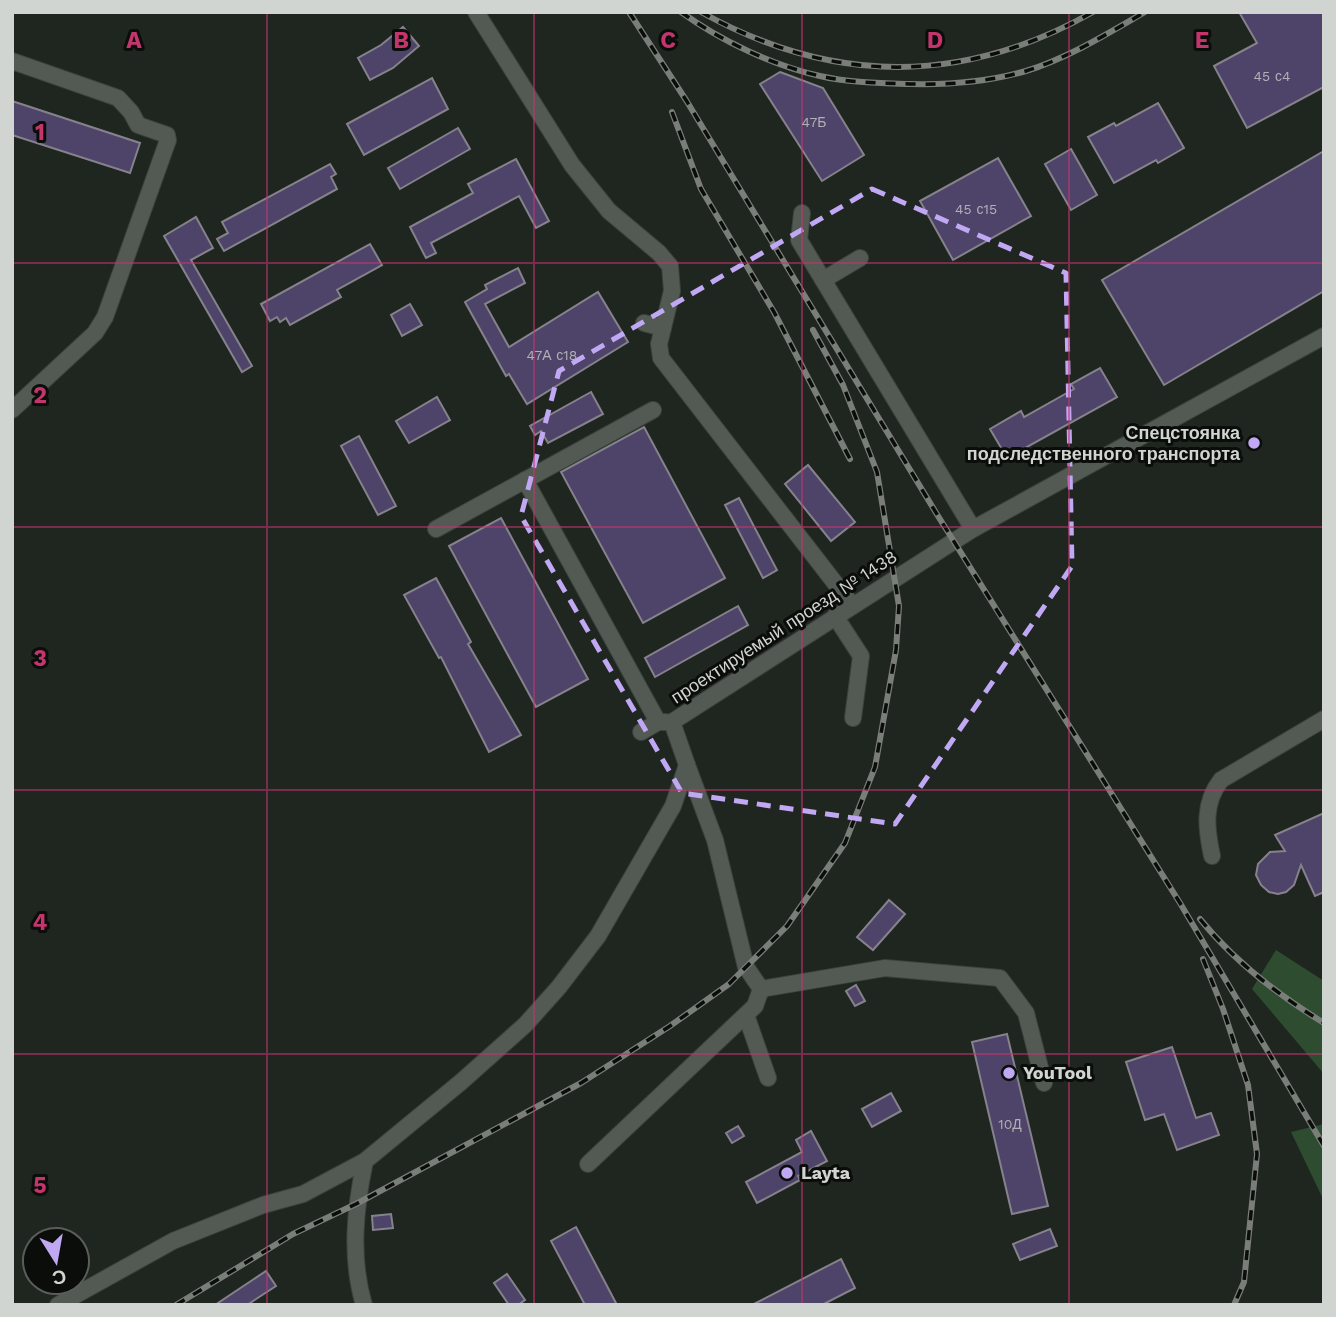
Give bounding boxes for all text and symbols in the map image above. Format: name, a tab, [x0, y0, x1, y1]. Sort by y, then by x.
text: A	[126, 27, 142, 54]
text: B	[393, 27, 409, 54]
text: C	[660, 27, 676, 54]
text: D	[927, 27, 943, 54]
text: E	[1195, 27, 1209, 54]
house number: 45 с4	[1253, 68, 1291, 84]
house number: 47Б	[802, 114, 826, 130]
text: 1	[35, 119, 45, 146]
house number: 45 с15	[955, 201, 997, 217]
house number: 47А с18	[527, 347, 577, 363]
text: 2	[33, 382, 47, 409]
place label: Спецстоянка подследственного транспорта	[967, 422, 1241, 464]
marker: Спецстоянка подследственного транспорта	[1246, 435, 1262, 451]
street label: проектируемый проезд № 1438	[667, 546, 901, 708]
text: 3	[33, 645, 47, 672]
text: 4	[33, 909, 48, 936]
place label: YouTool	[1023, 1062, 1092, 1083]
marker: YouTool	[1001, 1065, 1017, 1081]
house number: 10Д	[998, 1116, 1022, 1132]
place label: Layta	[801, 1162, 851, 1183]
marker: Layta	[779, 1165, 795, 1181]
text: 5	[33, 1172, 47, 1199]
north arrow	[21, 1226, 91, 1296]
text: С	[50, 1265, 68, 1290]

